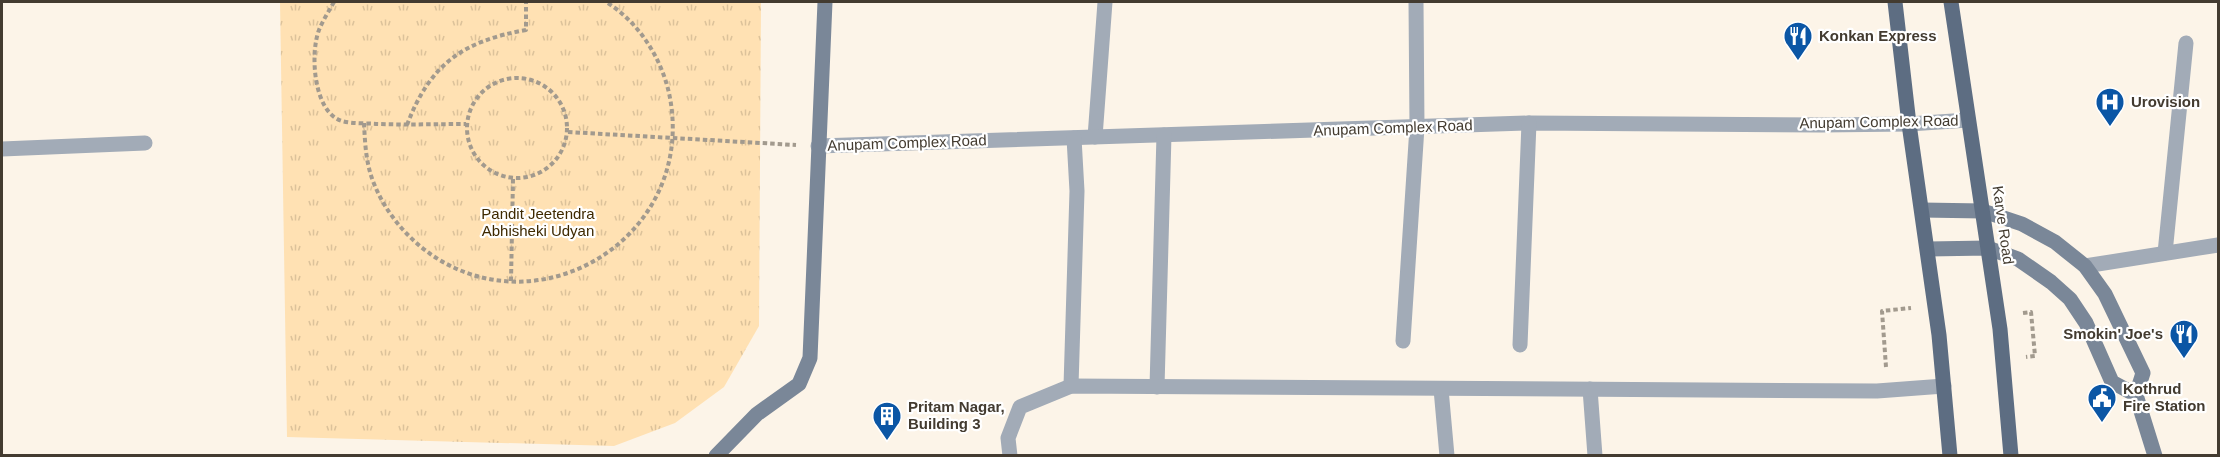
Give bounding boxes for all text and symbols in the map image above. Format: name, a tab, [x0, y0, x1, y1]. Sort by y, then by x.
restaurant icon: Konkan Express	[1782, 20, 1814, 62]
place label: Konkan Express	[1819, 27, 1937, 44]
hospital icon: Urovision	[2094, 86, 2126, 128]
place label: Urovision	[2131, 93, 2200, 110]
street label: Anupam Complex Road	[1799, 112, 1959, 131]
street label: Anupam Complex Road	[1313, 116, 1473, 139]
street label: Anupam Complex Road	[827, 131, 987, 154]
street label: Karve Road	[1990, 185, 2017, 265]
park label: Pandit Jeetendra Abhisheki Udyan	[481, 205, 595, 239]
restaurant icon: Smokin' Joe's	[2168, 318, 2200, 360]
place label: Smokin' Joe's	[2063, 325, 2163, 342]
place label: Kothrud Fire Station	[2123, 380, 2206, 414]
public building icon: Kothrud Fire Station	[2086, 382, 2118, 424]
place label: Pritam Nagar, Building 3	[908, 398, 1005, 432]
building icon: Pritam Nagar, Building 3	[871, 400, 903, 442]

